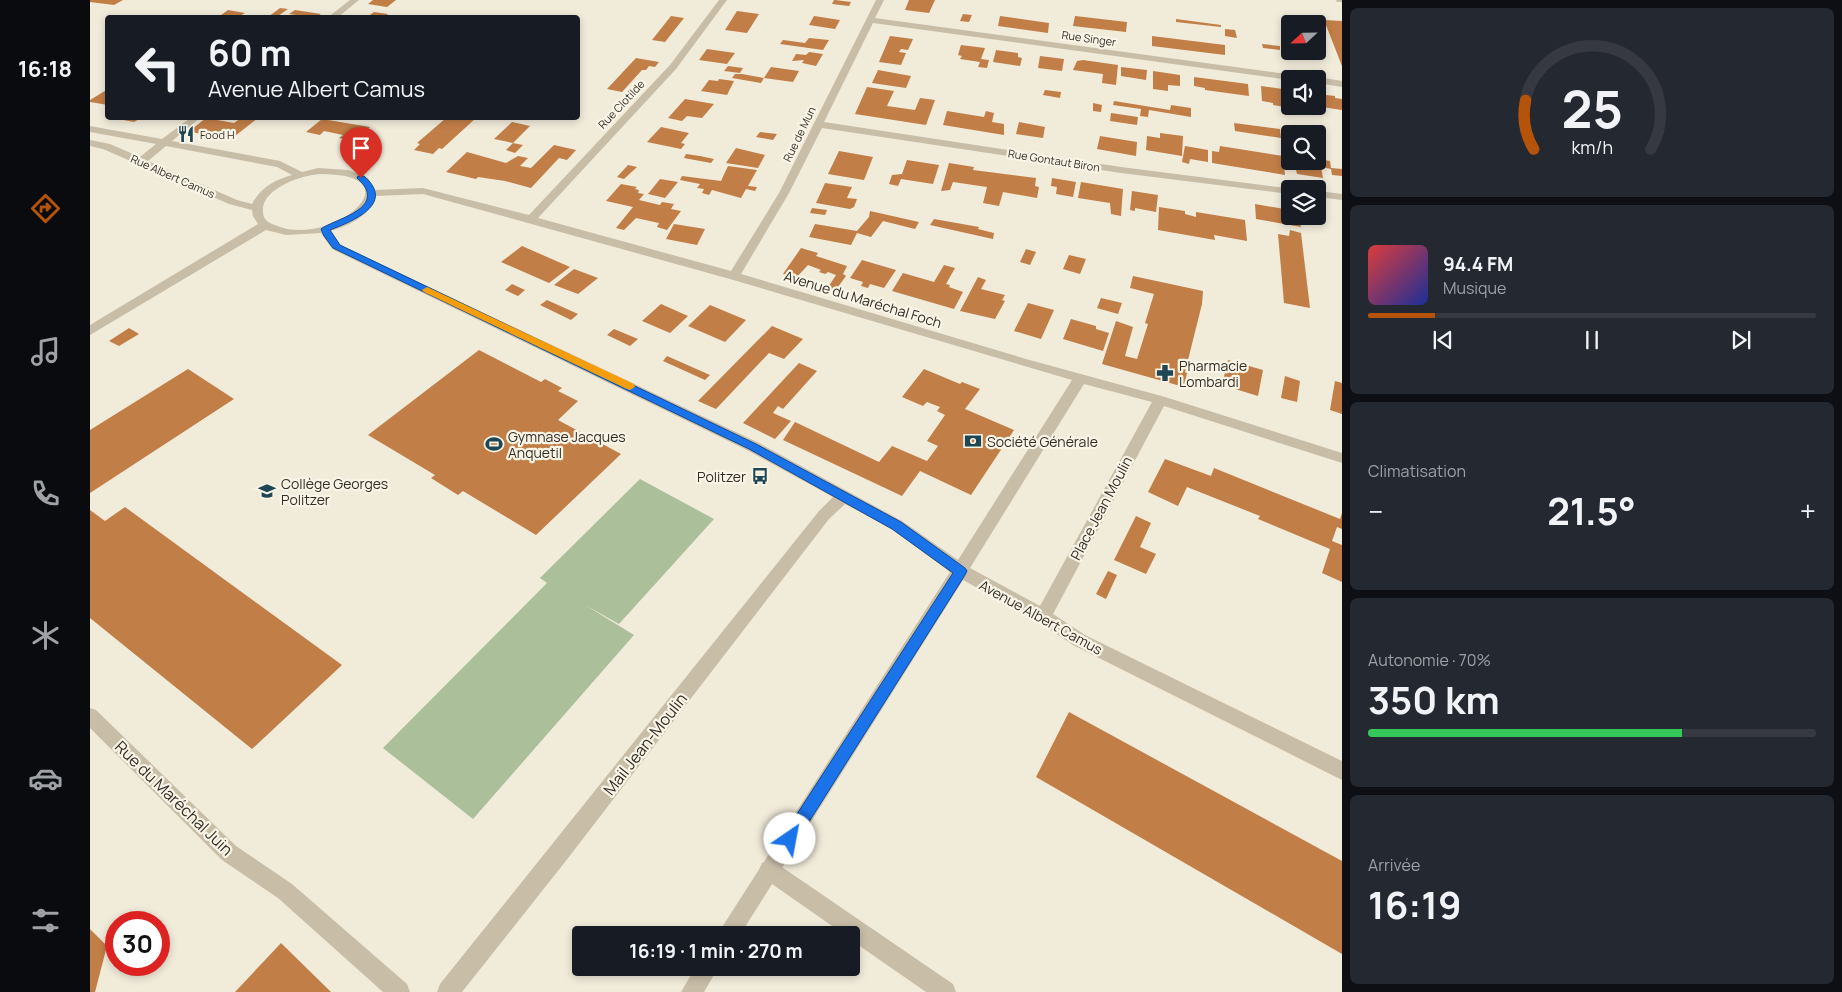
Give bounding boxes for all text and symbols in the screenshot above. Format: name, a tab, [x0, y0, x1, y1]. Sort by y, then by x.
north arrow	[1281, 15, 1326, 60]
map controls	[1281, 15, 1326, 225]
street label: Rue Singer	[1061, 27, 1117, 49]
text: 60 m	[208, 29, 291, 77]
icon: left	[125, 35, 190, 100]
text: 16:18	[18, 54, 72, 84]
button: sound	[1281, 70, 1326, 115]
text: 25	[1561, 73, 1623, 144]
text: Avenue Albert Camus	[208, 74, 425, 104]
street label: Rue Clotilde	[595, 76, 648, 132]
street label: Rue de Mun	[779, 104, 819, 164]
restaurant icon: Food H	[176, 124, 196, 144]
button: search	[1281, 125, 1326, 170]
place label: Food H	[200, 127, 235, 142]
pin	[340, 127, 382, 178]
icon: arrive	[347, 134, 375, 162]
text: km/h	[1571, 135, 1613, 159]
street label: Rue Gontaut Biron	[1007, 145, 1101, 175]
street label: Rue Albert Camus	[128, 151, 218, 201]
button: layers	[1281, 180, 1326, 225]
icon: directions	[28, 191, 63, 226]
text: 94.4 FM	[1443, 251, 1513, 277]
street label: Avenue du Maréchal Foch	[782, 266, 944, 332]
text: Musique	[1443, 277, 1506, 299]
icon: previous	[1429, 326, 1457, 354]
icon: pause	[1578, 326, 1606, 354]
icon: next	[1727, 326, 1755, 354]
icon: music	[28, 334, 63, 369]
place label: Pharmacie Lombardi	[1179, 356, 1247, 391]
pharmacy icon: Pharmacie Lombardi	[1155, 363, 1175, 383]
place label: Gymnase Jacques Anquetil	[508, 427, 626, 462]
bank icon: Société Générale	[963, 431, 983, 451]
place label: Société Générale	[987, 432, 1098, 451]
sports icon: Gymnase Jacques Anquetil	[484, 434, 504, 454]
street label: Place Jean Moulin	[1066, 453, 1136, 563]
text: Climatisation	[1368, 460, 1466, 482]
bus stop icon: Politzer	[750, 466, 770, 486]
place label: Politzer	[697, 467, 746, 486]
place label: Collège Georges Politzer	[281, 474, 388, 509]
icon: phone	[28, 476, 63, 511]
school or university icon: Collège Georges Politzer	[257, 481, 277, 501]
text: 21.5°	[1547, 484, 1636, 536]
text: −	[1368, 492, 1383, 530]
text: +	[1800, 492, 1816, 530]
street label: Avenue Albert Camus	[976, 575, 1106, 659]
icon: climate	[28, 618, 63, 653]
text: Autonomie · 70%	[1368, 649, 1491, 671]
text: 350 km	[1368, 673, 1500, 725]
street label: Mail Jean-Moulin	[598, 688, 692, 800]
street label: Rue du Maréchal Juin	[110, 736, 238, 860]
icon: car	[28, 761, 63, 796]
position arrow	[763, 812, 815, 864]
text: Arrivée	[1368, 854, 1420, 876]
text: 16:19	[1368, 878, 1462, 930]
icon: filters	[28, 903, 63, 938]
speed limit sign: 30	[105, 911, 170, 976]
text: 16:19 · 1 min · 270 m	[629, 938, 803, 964]

